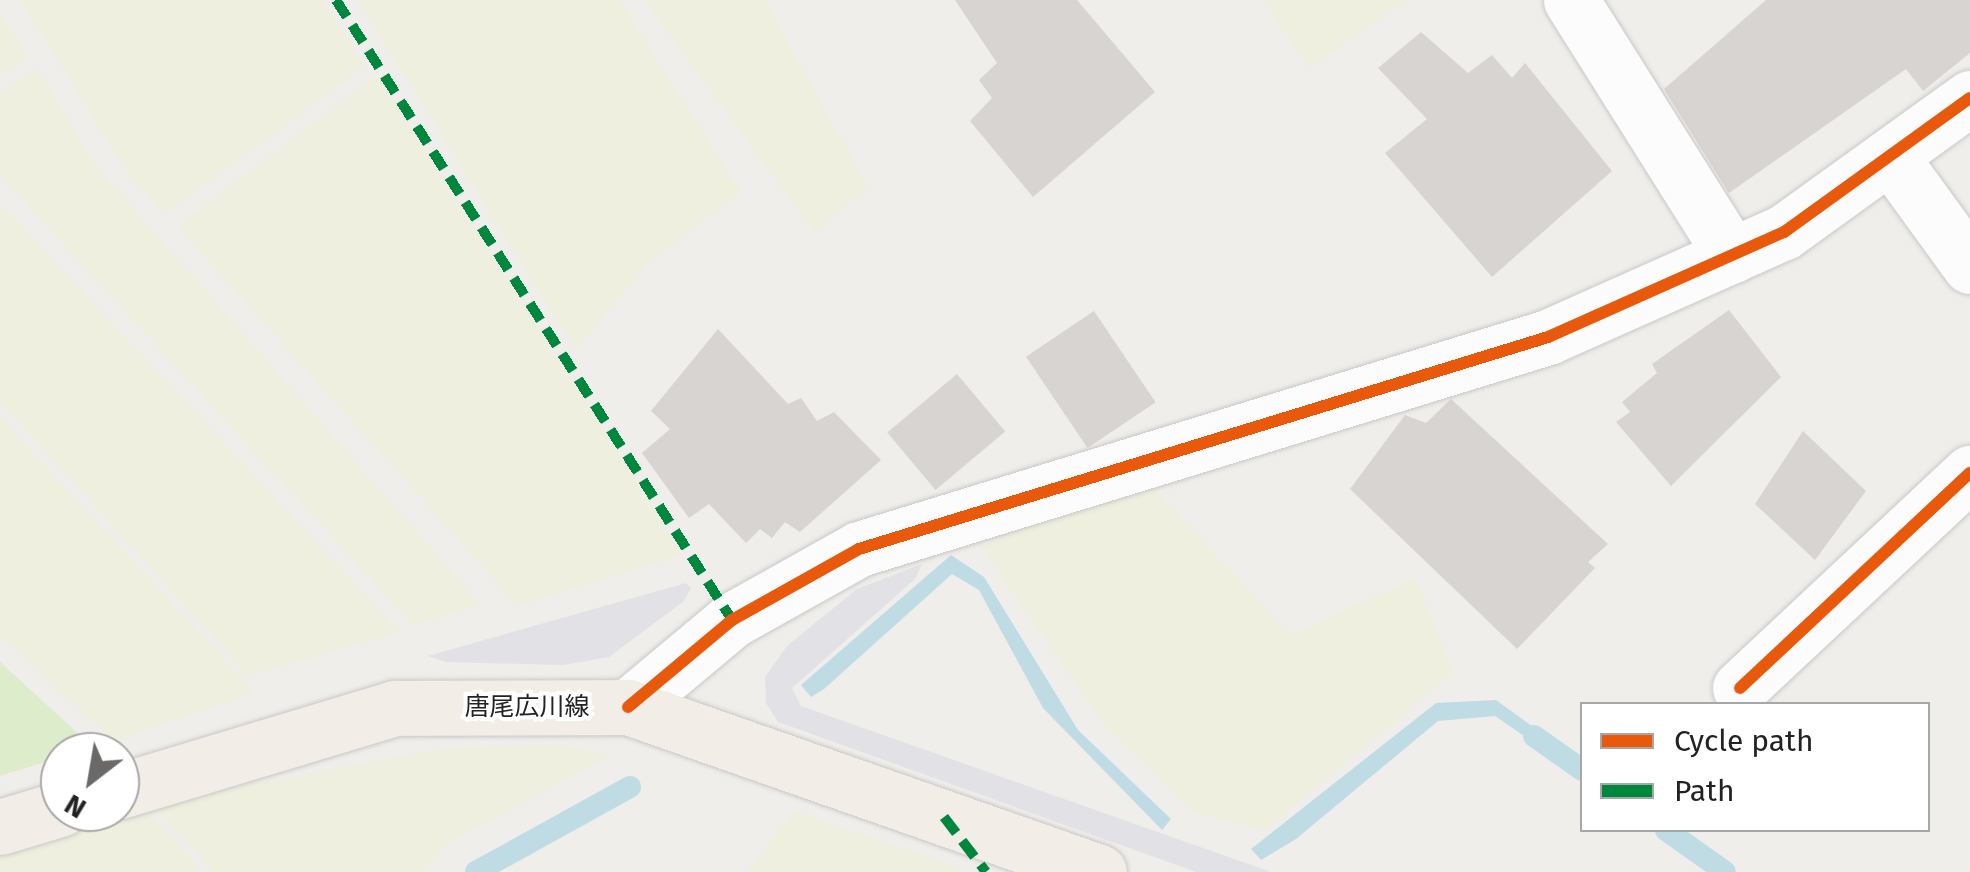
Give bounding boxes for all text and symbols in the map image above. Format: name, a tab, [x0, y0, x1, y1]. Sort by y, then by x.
street label: 唐尾広川線	[465, 692, 589, 722]
legend	[1580, 702, 1930, 832]
text: Cycle path	[1674, 723, 1813, 759]
north arrow	[40, 732, 140, 832]
text: Path	[1674, 773, 1735, 809]
text: N	[59, 788, 92, 825]

